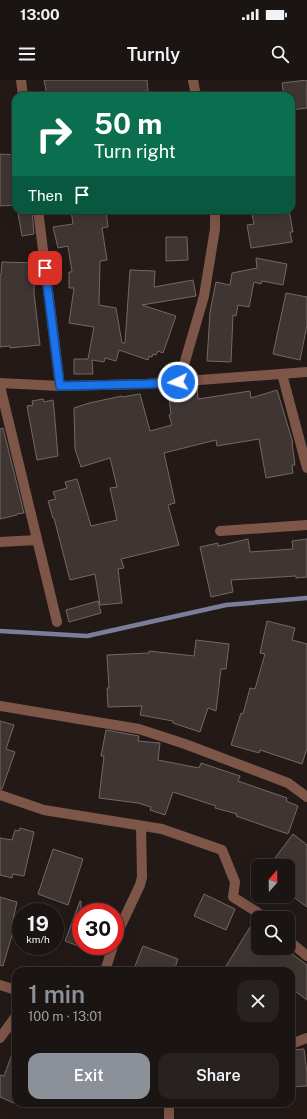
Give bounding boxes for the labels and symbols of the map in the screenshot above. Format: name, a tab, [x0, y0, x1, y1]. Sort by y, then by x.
pin	[28, 251, 62, 285]
position arrow	[157, 361, 199, 403]
north arrow	[251, 859, 295, 903]
speed limit sign: 30	[72, 903, 124, 955]

